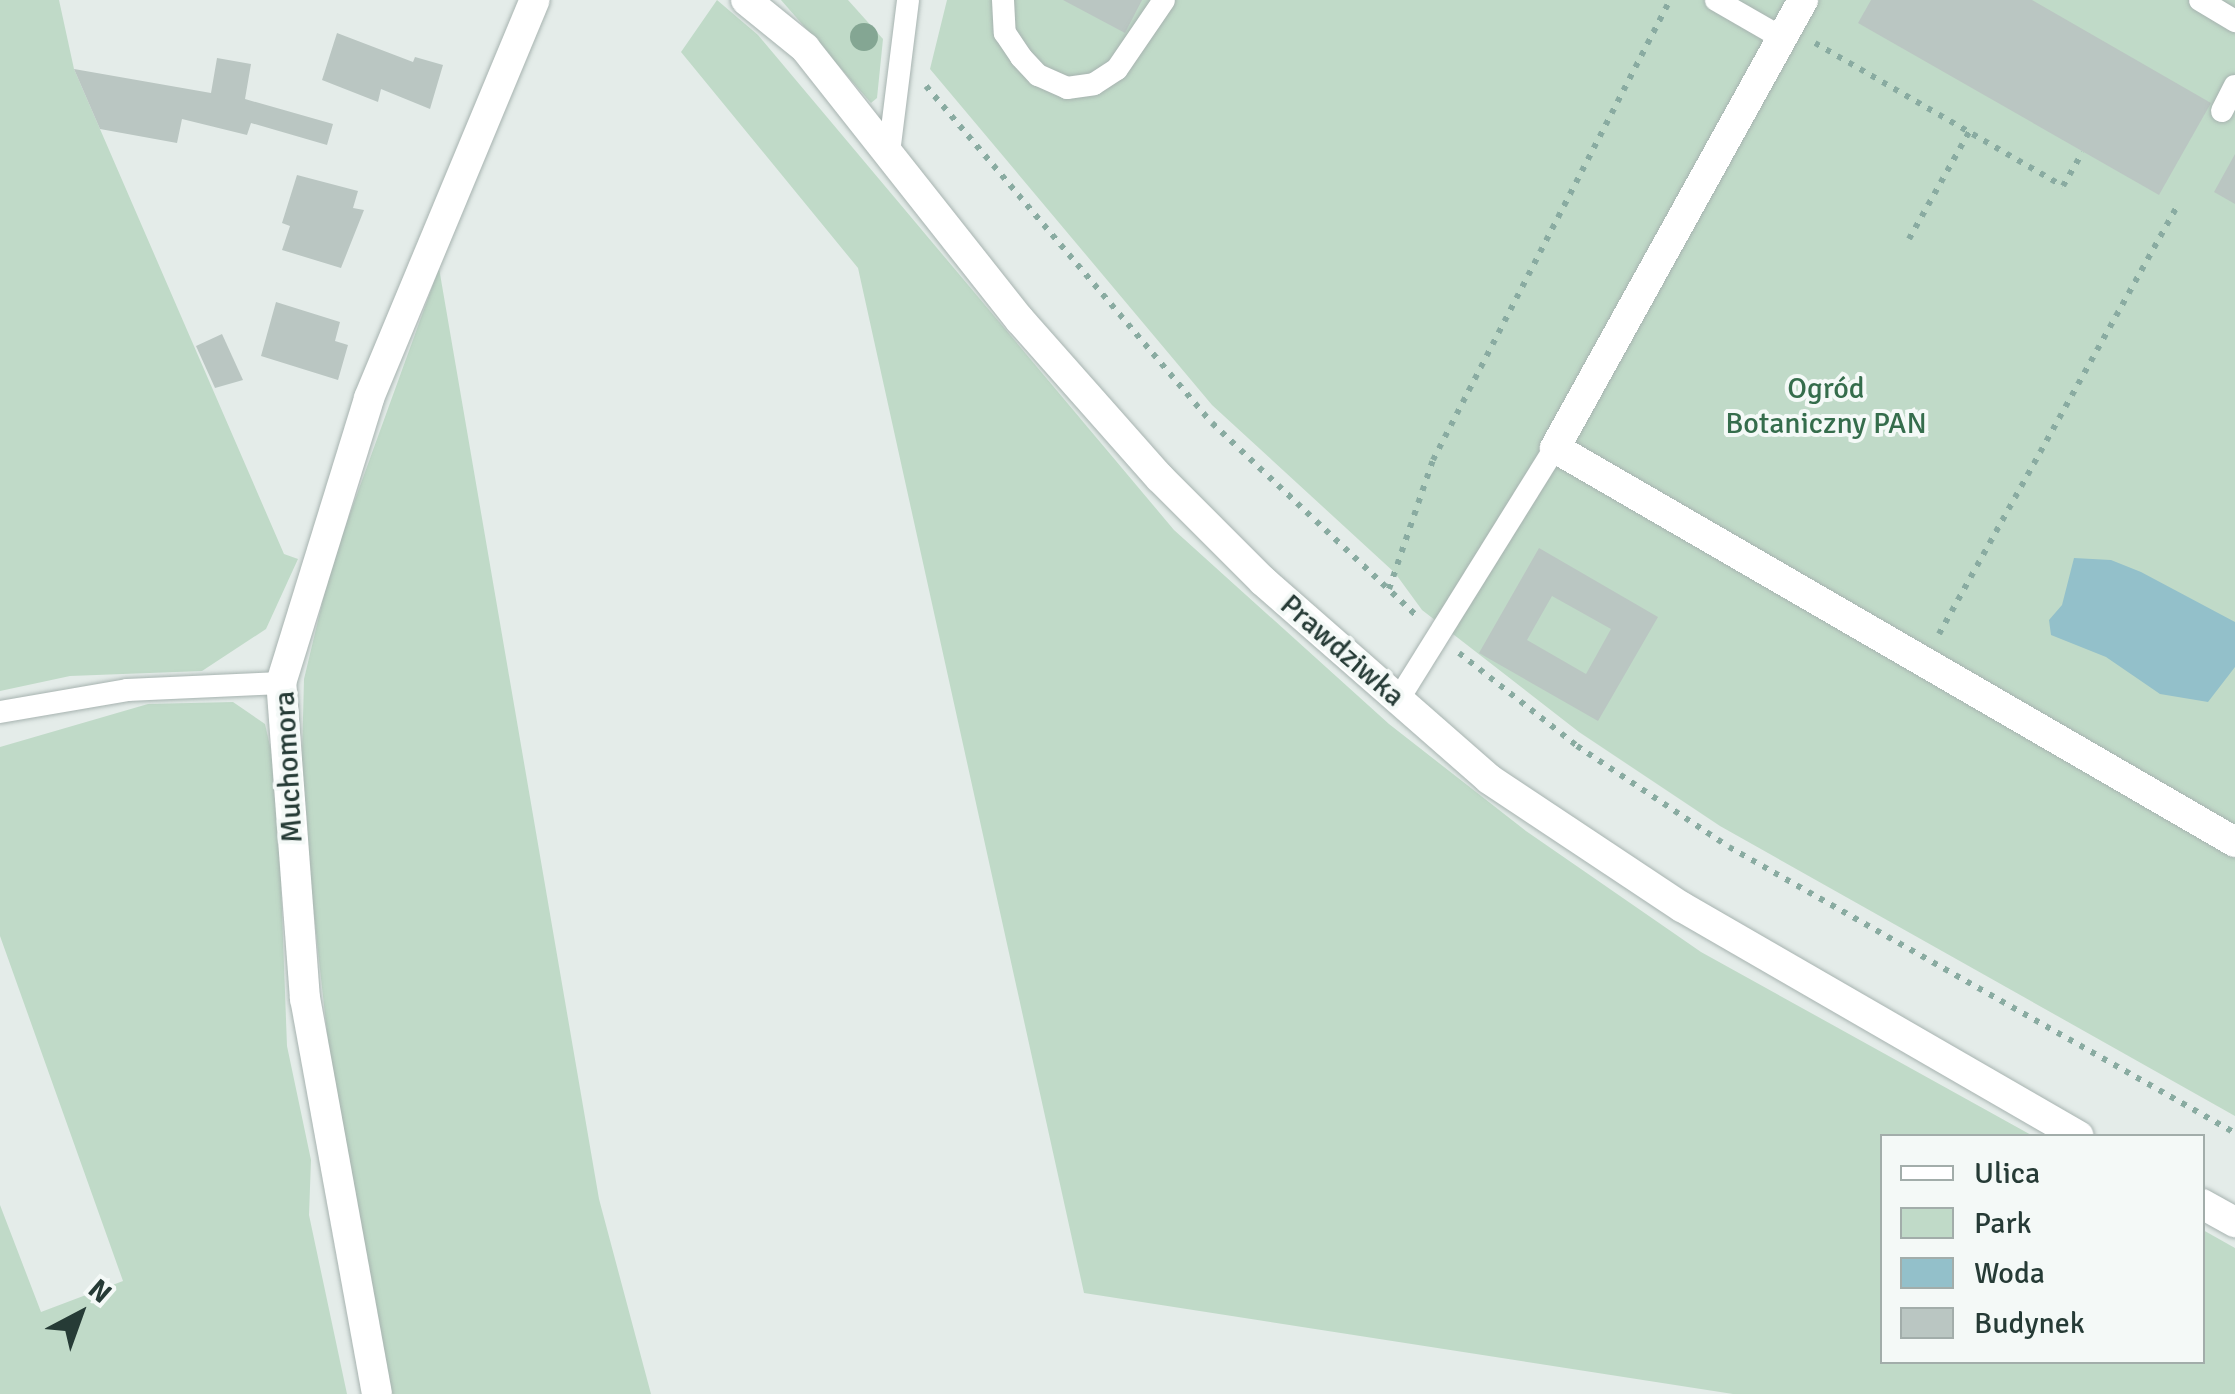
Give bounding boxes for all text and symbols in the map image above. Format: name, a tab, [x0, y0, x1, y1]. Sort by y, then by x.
park label: Ogród Botaniczny PAN	[1725, 371, 1927, 442]
street label: Prawdziwka	[1272, 587, 1412, 715]
street label: Muchomora	[267, 690, 311, 844]
legend	[1880, 1134, 2205, 1364]
text: Ulica	[1974, 1155, 2040, 1192]
text: Park	[1974, 1205, 2032, 1242]
text: Woda	[1974, 1255, 2045, 1292]
north arrow	[30, 1264, 130, 1364]
text: N	[81, 1272, 118, 1311]
text: Budynek	[1974, 1305, 2085, 1342]

